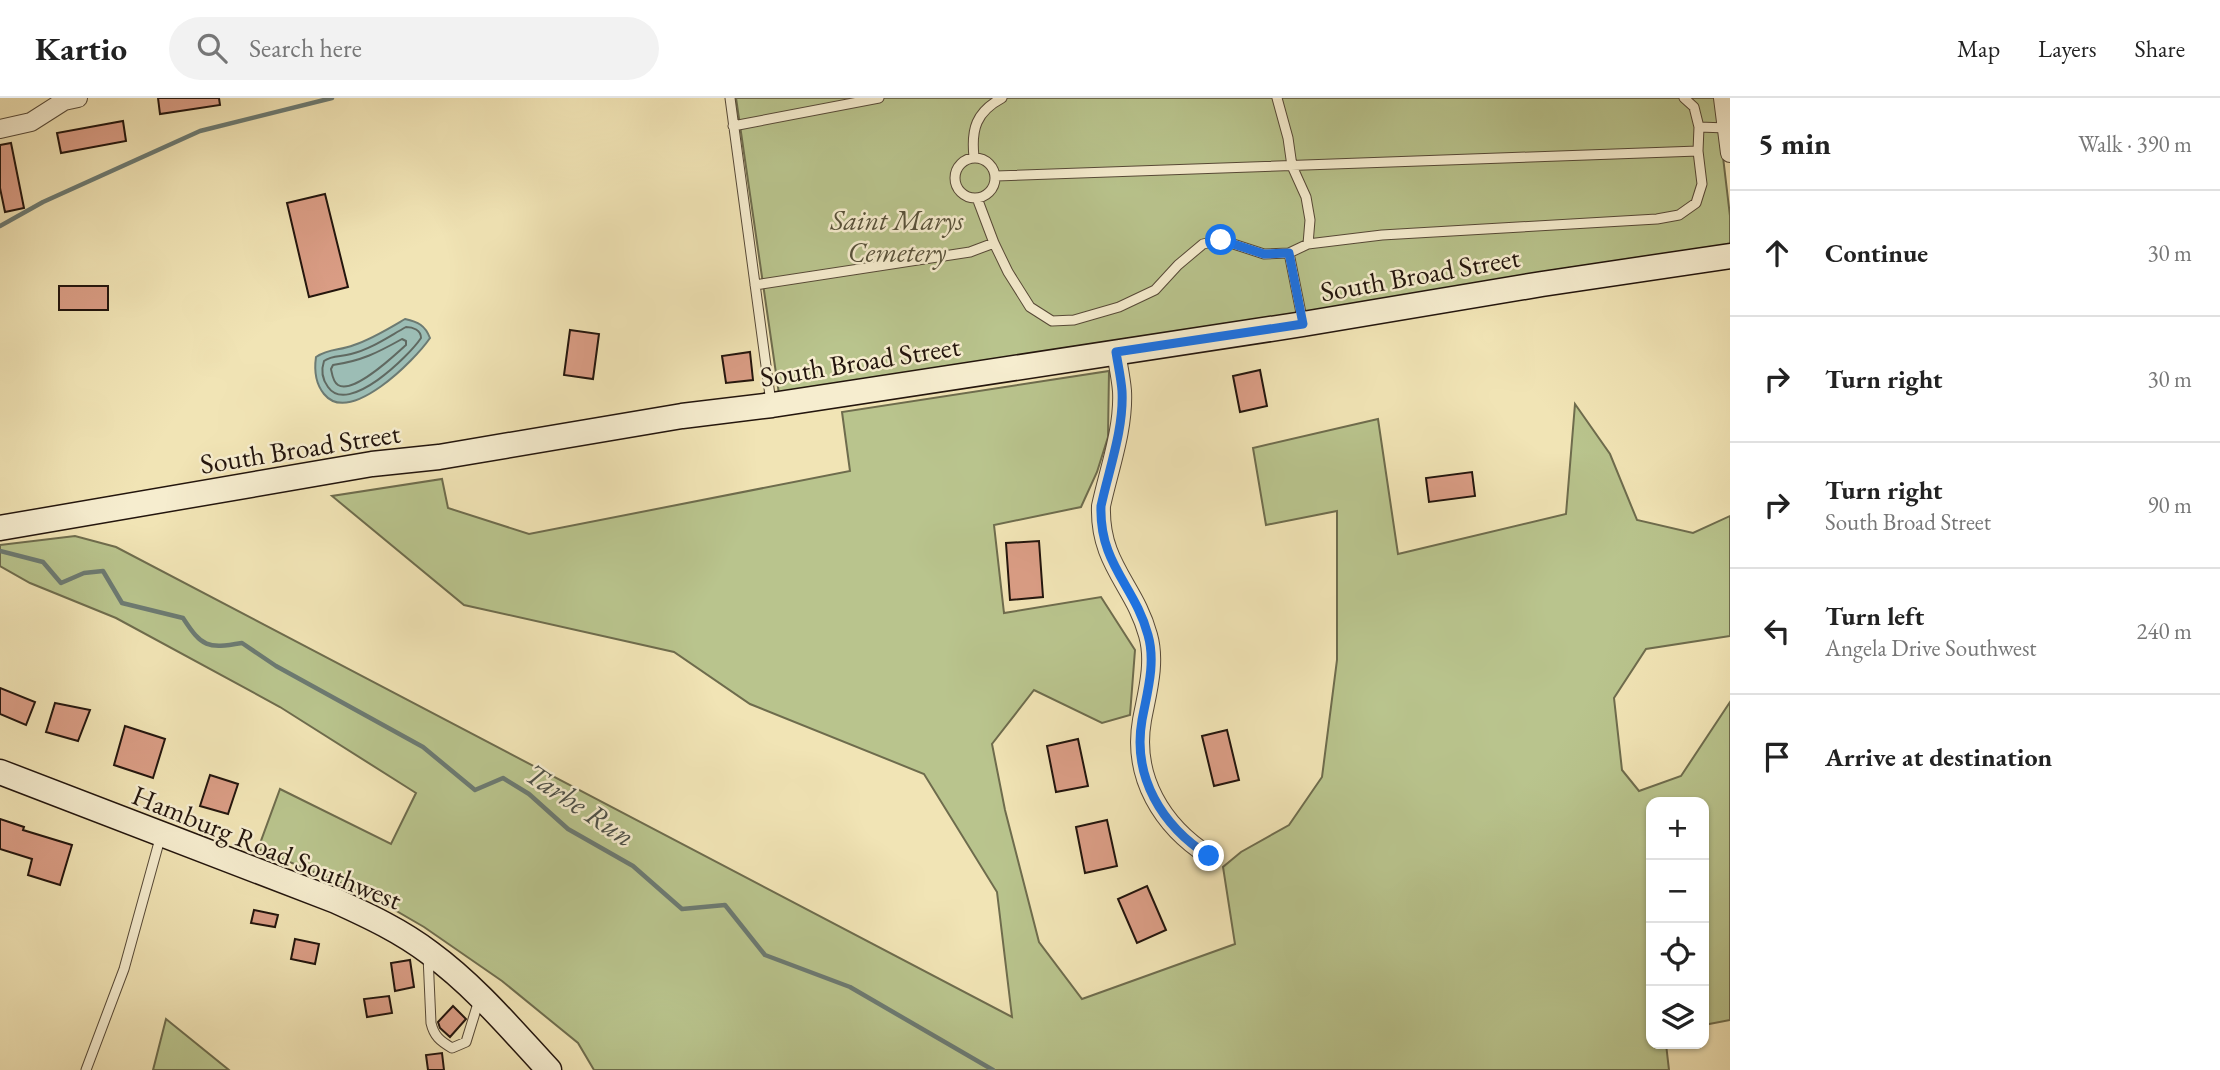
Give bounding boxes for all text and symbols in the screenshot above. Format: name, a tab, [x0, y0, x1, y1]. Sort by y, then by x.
search box	[169, 17, 659, 80]
text: Kartio	[35, 27, 127, 70]
icon: search	[193, 29, 231, 67]
text: Search here	[249, 31, 362, 65]
text: Map	[1957, 33, 2000, 64]
text: Layers	[2038, 33, 2097, 64]
text: Share	[2135, 33, 2185, 64]
text: 5 min	[1758, 124, 1831, 163]
text: Walk · 390 m	[2078, 129, 2192, 159]
park label: Saint Marys Cemetery	[829, 202, 964, 270]
route start	[1205, 224, 1236, 255]
icon: ahead	[1758, 234, 1796, 272]
text: Continue	[1825, 236, 1928, 270]
text: 30 m	[2147, 238, 2192, 268]
street label: South Broad Street	[1317, 239, 1523, 309]
street label: South Broad Street	[757, 327, 963, 395]
icon: right	[1758, 360, 1796, 398]
text: Turn right	[1825, 362, 1943, 396]
text: 30 m	[2147, 364, 2192, 394]
street label: South Broad Street	[197, 414, 403, 482]
text: Turn right	[1825, 473, 1943, 507]
icon: right	[1758, 486, 1796, 524]
text: 90 m	[2147, 490, 2192, 520]
text: South Broad Street	[1825, 507, 1991, 537]
text: Turn left	[1825, 599, 1924, 633]
icon: left	[1758, 612, 1796, 650]
text: 240 m	[2136, 616, 2192, 646]
text: Angela Drive Southwest	[1825, 633, 2037, 663]
icon: arrive	[1758, 738, 1796, 776]
text: Arrive at destination	[1825, 740, 2052, 774]
water label: Tarhe Run	[518, 754, 643, 855]
street label: Hamburg Road Southwest	[127, 776, 407, 918]
map controls	[1646, 797, 1709, 1049]
button: +	[1646, 797, 1709, 860]
route end	[1193, 840, 1224, 871]
button: −	[1646, 860, 1709, 923]
button: locate	[1646, 923, 1709, 986]
button: layers	[1646, 986, 1709, 1049]

